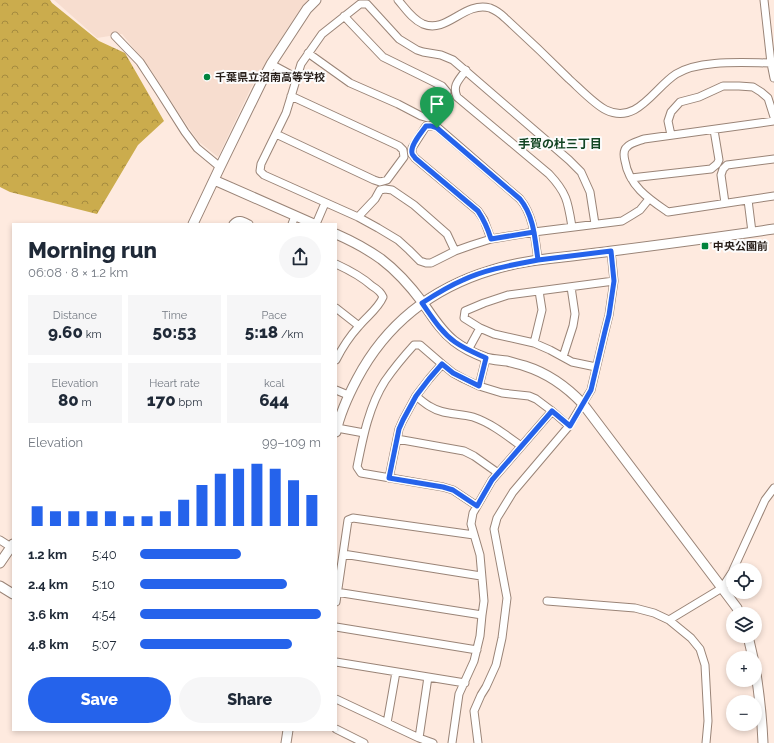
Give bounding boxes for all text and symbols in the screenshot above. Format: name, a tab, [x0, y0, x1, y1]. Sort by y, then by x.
place label: 千葉県立沼南高等学校	[215, 71, 325, 84]
marker: 千葉県立沼南高等学校	[202, 72, 212, 82]
pin	[420, 87, 454, 128]
icon: arrive	[426, 93, 448, 115]
district label: 手賀の杜三丁目	[518, 137, 602, 151]
button: share	[279, 236, 321, 278]
text: Morning run	[28, 237, 157, 263]
place label: 中央公園前	[713, 240, 768, 253]
marker: 中央公園前	[700, 241, 710, 251]
text: 06:08 · 8 × 1.2 km	[28, 265, 128, 280]
text: Distance	[53, 309, 97, 322]
text: Time	[162, 309, 187, 322]
text: Pace	[262, 309, 287, 322]
text: 9.60	[48, 322, 83, 342]
text: 50:53	[153, 322, 196, 342]
text: 5:18	[245, 322, 278, 342]
text: km	[83, 328, 102, 341]
text: /km	[278, 328, 303, 341]
text: Elevation	[51, 377, 98, 390]
text: Heart rate	[149, 377, 200, 390]
text: kcal	[264, 377, 284, 390]
text: 80	[58, 390, 79, 410]
text: 170	[147, 390, 176, 410]
text: 644	[259, 390, 289, 410]
text: m	[79, 396, 92, 409]
text: bpm	[176, 396, 202, 409]
text: Elevation	[28, 435, 83, 450]
text: 99–109 m	[262, 435, 321, 450]
text: 1.2 km	[28, 547, 67, 562]
text: 5:40	[92, 547, 117, 562]
map controls	[726, 563, 762, 731]
button: locate	[726, 563, 762, 599]
text: 2.4 km	[28, 577, 68, 592]
text: 5:10	[92, 577, 115, 592]
text: 3.6 km	[28, 607, 69, 622]
text: 4:54	[92, 607, 116, 622]
button: layers	[726, 607, 762, 643]
text: 4.8 km	[28, 637, 69, 652]
text: 5:07	[92, 637, 116, 652]
button: +	[726, 651, 762, 687]
button: Save	[28, 677, 171, 723]
button: Share	[179, 677, 321, 723]
button: −	[726, 695, 762, 731]

